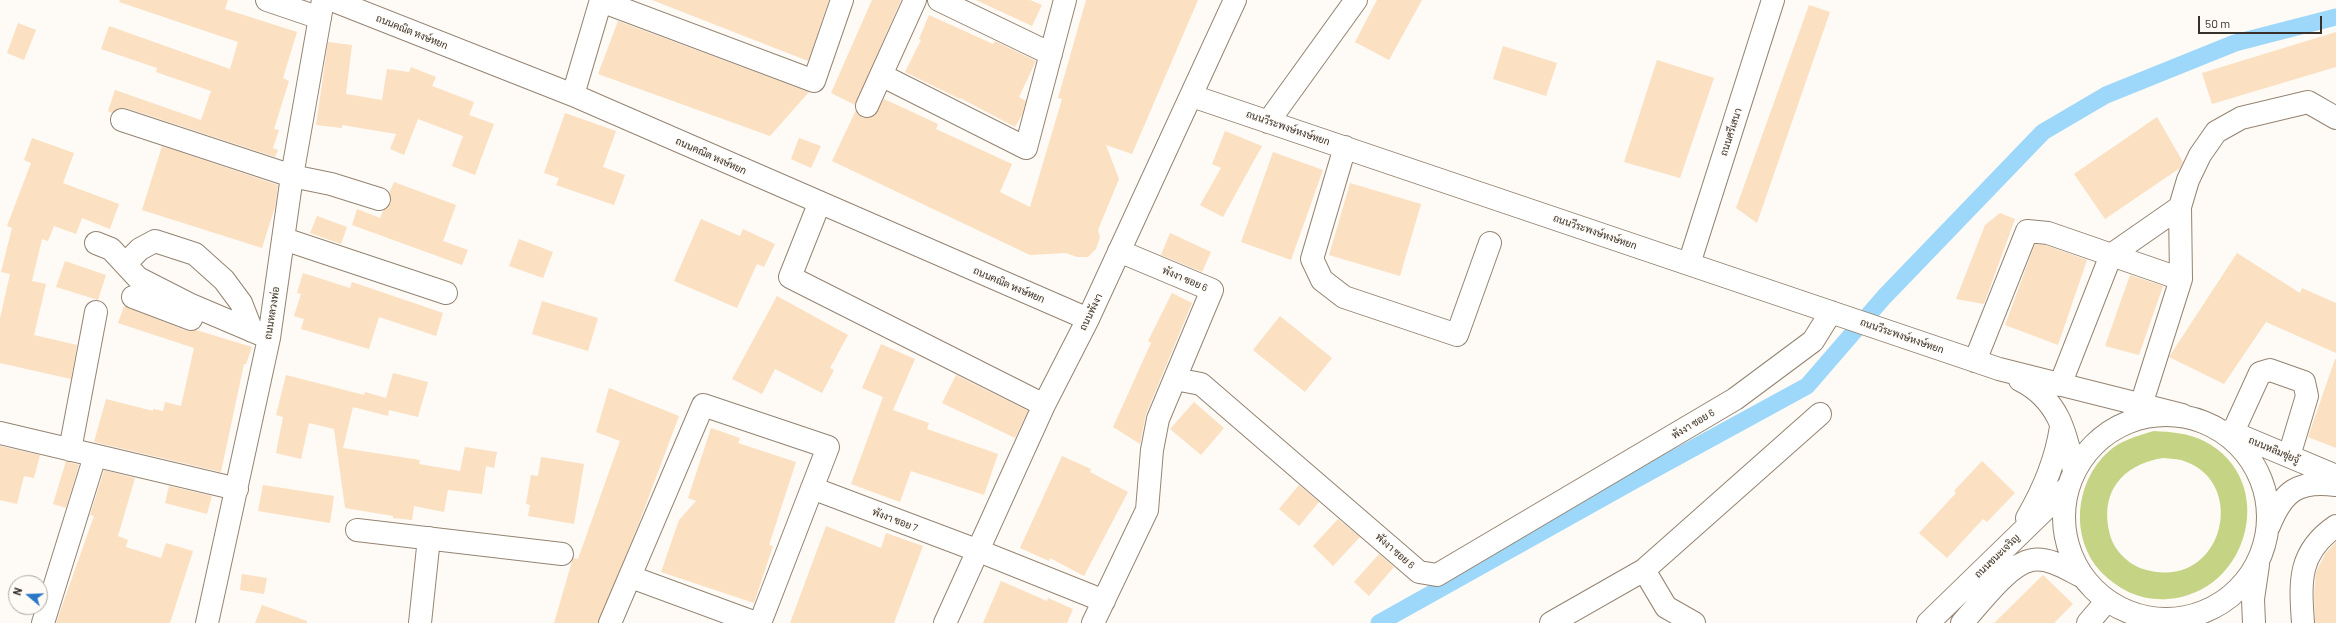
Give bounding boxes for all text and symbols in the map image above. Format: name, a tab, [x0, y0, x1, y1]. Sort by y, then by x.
scale bar	[2200, 8, 2324, 34]
street label: ถนนคณิต หงษ์หยก	[374, 12, 450, 52]
text: 50 m	[2205, 16, 2230, 30]
street label: ถนนศรีเสนา	[1718, 107, 1744, 157]
street label: ถนนวีระพงษ์หงษ์หยก	[1245, 108, 1331, 148]
street label: ถนนคณิต หงษ์หยก	[674, 135, 748, 177]
street label: ถนนวีระพงษ์หงษ์หยก	[1552, 212, 1638, 252]
street label: พังงา ซอย 6	[1161, 264, 1209, 294]
street label: ถนนคณิต หงษ์หยก	[971, 265, 1047, 305]
street label: ถนนหลวงพ่อ	[262, 286, 282, 340]
street label: ถนนพังงา	[1077, 292, 1105, 332]
street label: ถนนวีระพงษ์หงษ์หยก	[1859, 316, 1945, 356]
street label: พังงา ซอย 6	[1669, 406, 1717, 442]
street label: ถนนหลิมซุ่ยจู้	[2247, 434, 2301, 466]
street label: พังงา ซอย 7	[871, 506, 919, 534]
street label: พังงา ซอย 6	[1373, 531, 1417, 571]
street label: ถนนชนะเจริญ	[1972, 531, 2022, 581]
north arrow	[8, 575, 48, 615]
text: N	[10, 586, 24, 597]

